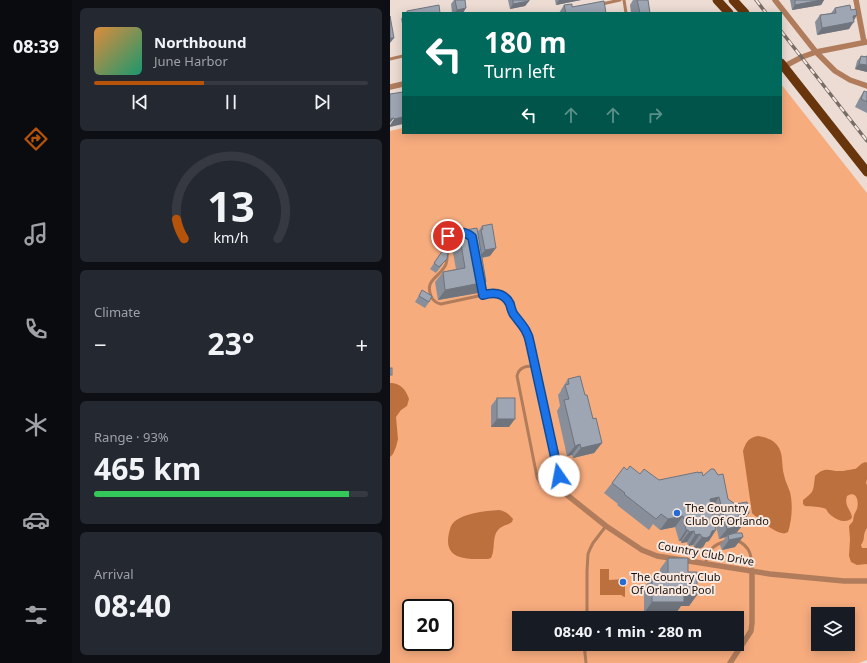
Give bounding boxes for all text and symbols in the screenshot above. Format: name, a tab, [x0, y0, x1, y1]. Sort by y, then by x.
text: 180 m	[484, 23, 567, 61]
icon: left	[418, 28, 470, 80]
text: Northbound	[154, 32, 246, 52]
text: 08:39	[13, 34, 59, 58]
text: June Harbor	[154, 52, 228, 70]
text: Turn left	[484, 59, 555, 83]
icon: previous	[129, 91, 151, 113]
icon: pause	[220, 91, 242, 113]
icon: next	[311, 91, 333, 113]
icon: left	[518, 104, 540, 126]
icon: ahead	[560, 104, 582, 126]
icon: ahead	[602, 104, 624, 126]
icon: right	[644, 104, 666, 126]
icon: directions	[22, 125, 50, 153]
text: 13	[207, 177, 255, 233]
pin	[431, 219, 465, 253]
icon: music	[22, 220, 50, 248]
icon: arrive	[437, 225, 459, 247]
text: km/h	[213, 227, 249, 246]
text: Climate	[94, 303, 140, 321]
icon: phone	[22, 315, 50, 343]
text: 23°	[207, 323, 255, 364]
text: −	[94, 329, 107, 359]
text: +	[355, 329, 368, 359]
icon: climate	[22, 411, 50, 439]
text: Range · 93%	[94, 428, 169, 446]
text: 465 km	[94, 448, 201, 489]
position arrow	[538, 455, 580, 497]
place label: The Country Club Of Orlando	[685, 500, 769, 528]
icon: car	[22, 506, 50, 534]
marker: The Country Club Of Orlando	[672, 508, 682, 518]
street label: Country Club Drive	[657, 537, 755, 569]
text: Arrival	[94, 565, 134, 583]
place label: The Country Club Of Orlando Pool	[631, 569, 721, 597]
marker: The Country Club Of Orlando Pool	[618, 577, 628, 587]
text: 08:40	[94, 585, 171, 626]
speed limit sign: 20	[402, 599, 454, 651]
icon: filters	[22, 601, 50, 629]
map controls	[811, 607, 855, 651]
button: layers	[811, 607, 855, 651]
text: 08:40 · 1 min · 280 m	[554, 621, 702, 641]

